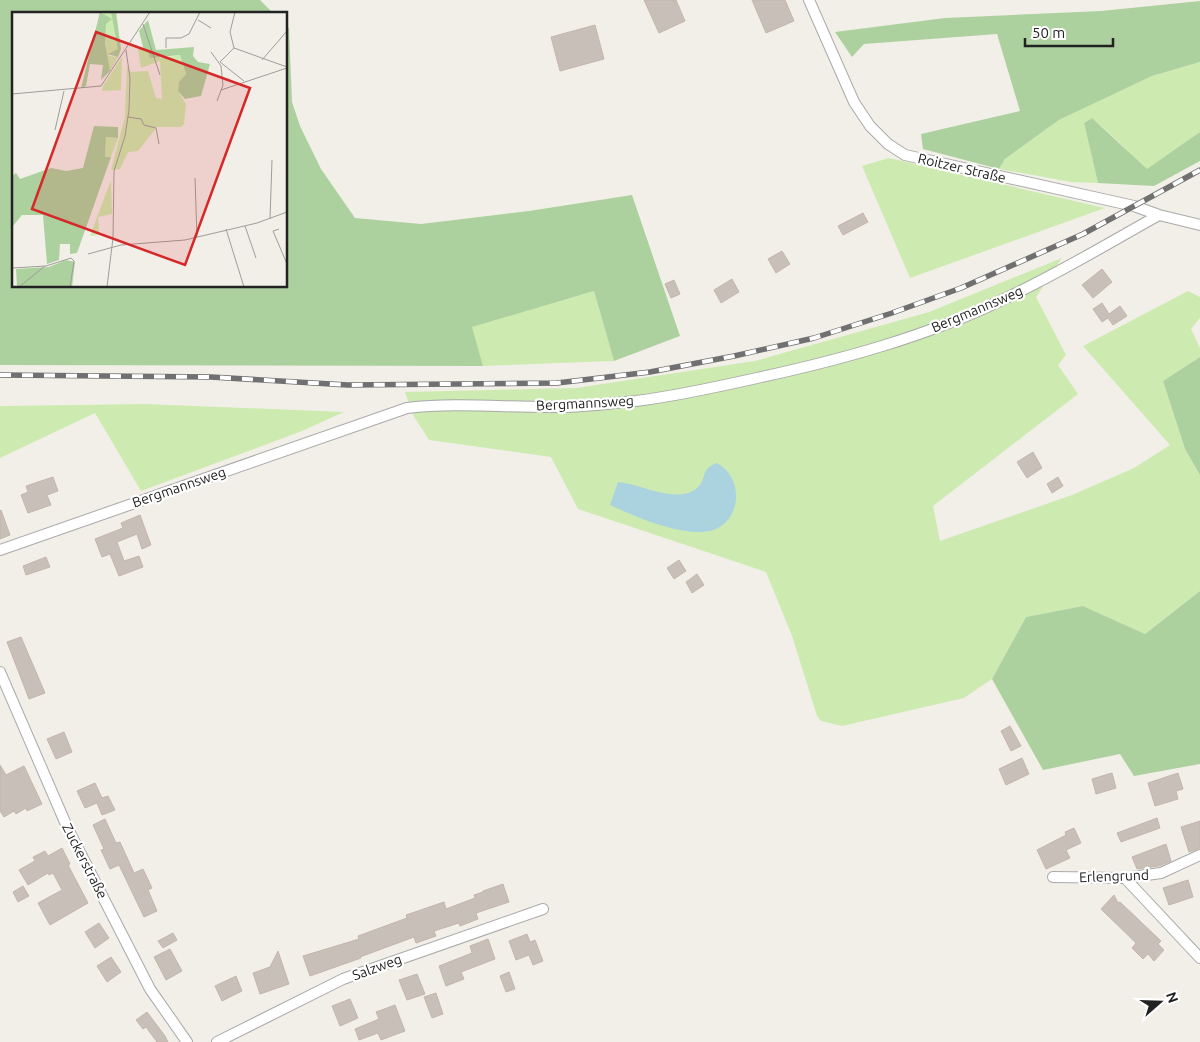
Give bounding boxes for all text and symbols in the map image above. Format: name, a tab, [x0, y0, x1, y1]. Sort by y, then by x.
inset map	[12, 12, 288, 288]
scale bar	[1025, 15, 1112, 47]
text: 50 m	[1032, 24, 1065, 41]
street label: Roitzer Straße	[916, 150, 1008, 186]
street label: Bergmannsweg	[929, 283, 1025, 335]
street label: Bergmannsweg	[536, 392, 634, 414]
street label: Bergmannsweg	[130, 463, 228, 511]
street label: Zuckerstraße	[59, 821, 111, 901]
street label: Erlengrund	[1079, 867, 1149, 885]
street label: Salzweg	[350, 951, 404, 983]
north arrow	[1135, 977, 1185, 1027]
text: N	[1163, 990, 1182, 1005]

